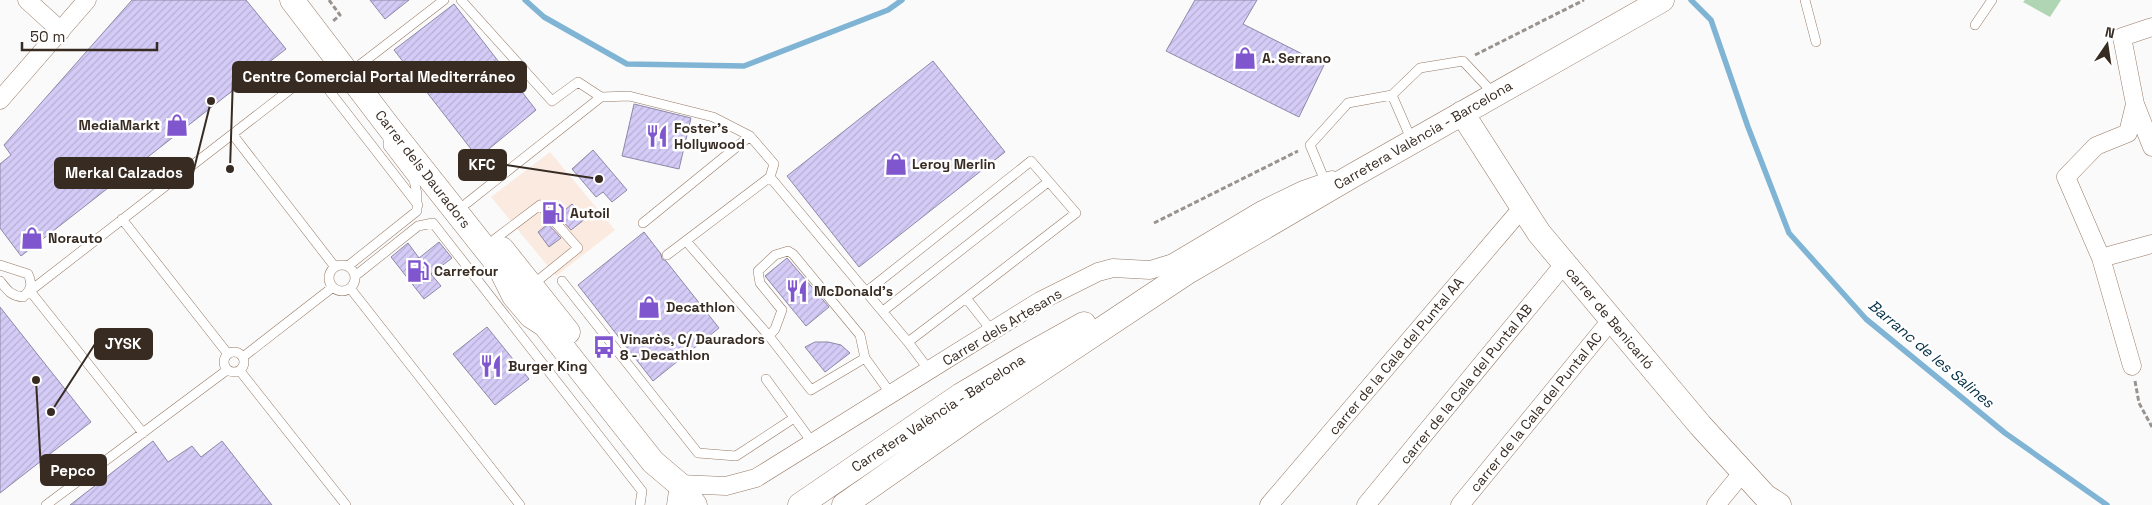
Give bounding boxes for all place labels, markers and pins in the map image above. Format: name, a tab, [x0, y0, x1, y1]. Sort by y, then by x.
shop icon: A. Serrano	[1232, 45, 1258, 71]
place label: A. Serrano	[1262, 49, 1331, 67]
callout: Centre Comercial Portal Mediterráneo	[233, 62, 526, 92]
shop icon: MediaMarkt	[164, 112, 190, 138]
place label: MediaMarkt	[79, 116, 160, 134]
place label: Foster's Hollywood	[674, 119, 745, 153]
restaurant icon: Foster's Hollywood	[644, 123, 670, 149]
callout: KFC	[459, 150, 506, 180]
shop icon: Leroy Merlin	[883, 151, 909, 177]
place label: Leroy Merlin	[912, 155, 996, 173]
callout: Merkal Calzados	[55, 158, 193, 188]
fuel station icon: Autoil	[540, 200, 566, 226]
place label: Autoil	[570, 204, 610, 222]
shop icon: Norauto	[19, 225, 45, 251]
place label: Norauto	[48, 229, 103, 247]
fuel station icon: Carrefour	[405, 258, 431, 284]
place label: Carrefour	[434, 262, 499, 280]
restaurant icon: McDonald's	[784, 278, 810, 304]
place label: McDonald's	[814, 282, 893, 300]
shop icon: Decathlon	[636, 294, 662, 320]
place label: Decathlon	[666, 298, 735, 316]
callout: JYSK	[95, 329, 152, 359]
place label: Vinaròs, C/ Dauradors 8 - Decathlon	[620, 330, 765, 364]
bus stop icon: Vinaròs, C/ Dauradors 8 - Decathlon	[591, 334, 617, 360]
restaurant icon: Burger King	[478, 353, 504, 379]
place label: Burger King	[508, 357, 587, 375]
callout: Pepco	[41, 455, 106, 485]

